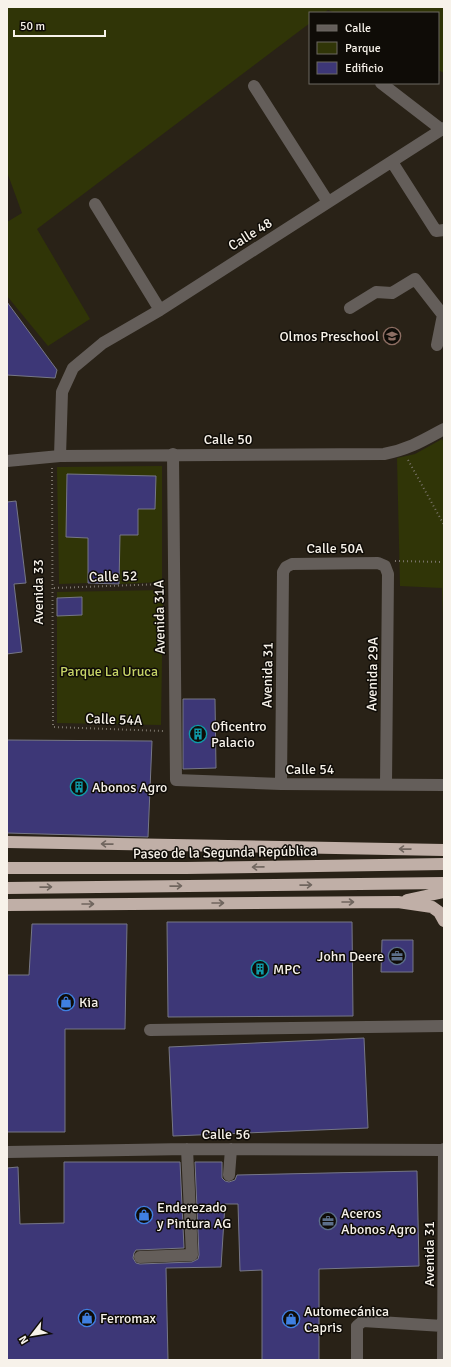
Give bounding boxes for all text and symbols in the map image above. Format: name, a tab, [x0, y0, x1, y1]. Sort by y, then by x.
scale bar	[14, 12, 105, 38]
legend	[309, 12, 439, 84]
text: 50 m	[20, 19, 45, 34]
text: Calle	[345, 21, 371, 36]
text: Parque	[345, 41, 381, 56]
text: Edificio	[345, 61, 383, 76]
street label: Calle 48	[225, 214, 275, 255]
school or university icon: Olmos Preschool	[382, 326, 402, 346]
place label: Olmos Preschool	[279, 328, 379, 345]
street label: Calle 50	[204, 431, 252, 448]
street label: Calle 50A	[306, 540, 364, 557]
street label: Avenida 33	[30, 559, 47, 625]
street label: Calle 52	[88, 567, 138, 586]
street label: Avenida 31A	[150, 579, 169, 654]
street label: Avenida 29A	[363, 636, 382, 711]
street label: Avenida 31	[258, 642, 277, 708]
park label: Parque La Uruca	[60, 663, 158, 680]
street label: Calle 54A	[85, 710, 143, 729]
place label: Oficentro Palacio	[211, 718, 267, 751]
building icon: Oficentro Palacio	[188, 724, 208, 744]
street label: Calle 54	[286, 761, 335, 778]
building icon: Abonos Agro	[69, 777, 89, 797]
place label: Abonos Agro	[92, 779, 167, 796]
one-way arrow	[101, 840, 114, 848]
street label: Paseo de la Segunda República	[133, 842, 317, 863]
one-way arrow	[399, 846, 412, 853]
one-way arrow	[252, 863, 265, 871]
one-way arrow	[299, 881, 312, 889]
one-way arrow	[169, 882, 182, 890]
one-way arrow	[39, 884, 52, 891]
one-way arrow	[341, 898, 354, 906]
one-way arrow	[211, 899, 224, 907]
one-way arrow	[81, 900, 94, 908]
office icon: John Deere	[387, 946, 407, 966]
place label: John Deere	[317, 948, 384, 965]
building icon: MPC	[250, 959, 270, 979]
place label: MPC	[273, 961, 301, 978]
shop icon: Kia	[56, 992, 76, 1012]
place label: Kia	[79, 994, 98, 1011]
street label: Calle 56	[202, 1126, 250, 1143]
place label: Enderezado y Pintura AG	[157, 1199, 231, 1232]
shop icon: Enderezado y Pintura AG	[134, 1205, 154, 1225]
place label: Aceros Abonos Agro	[341, 1205, 416, 1238]
office icon: Aceros Abonos Agro	[318, 1211, 338, 1231]
street label: Avenida 31	[421, 1221, 438, 1287]
place label: Automecánica Capris	[304, 1303, 389, 1336]
shop icon: Ferromax	[77, 1308, 97, 1328]
shop icon: Automecánica Capris	[281, 1309, 301, 1329]
place label: Ferromax	[100, 1310, 156, 1327]
north arrow	[12, 1315, 52, 1355]
text: N	[16, 1333, 31, 1347]

